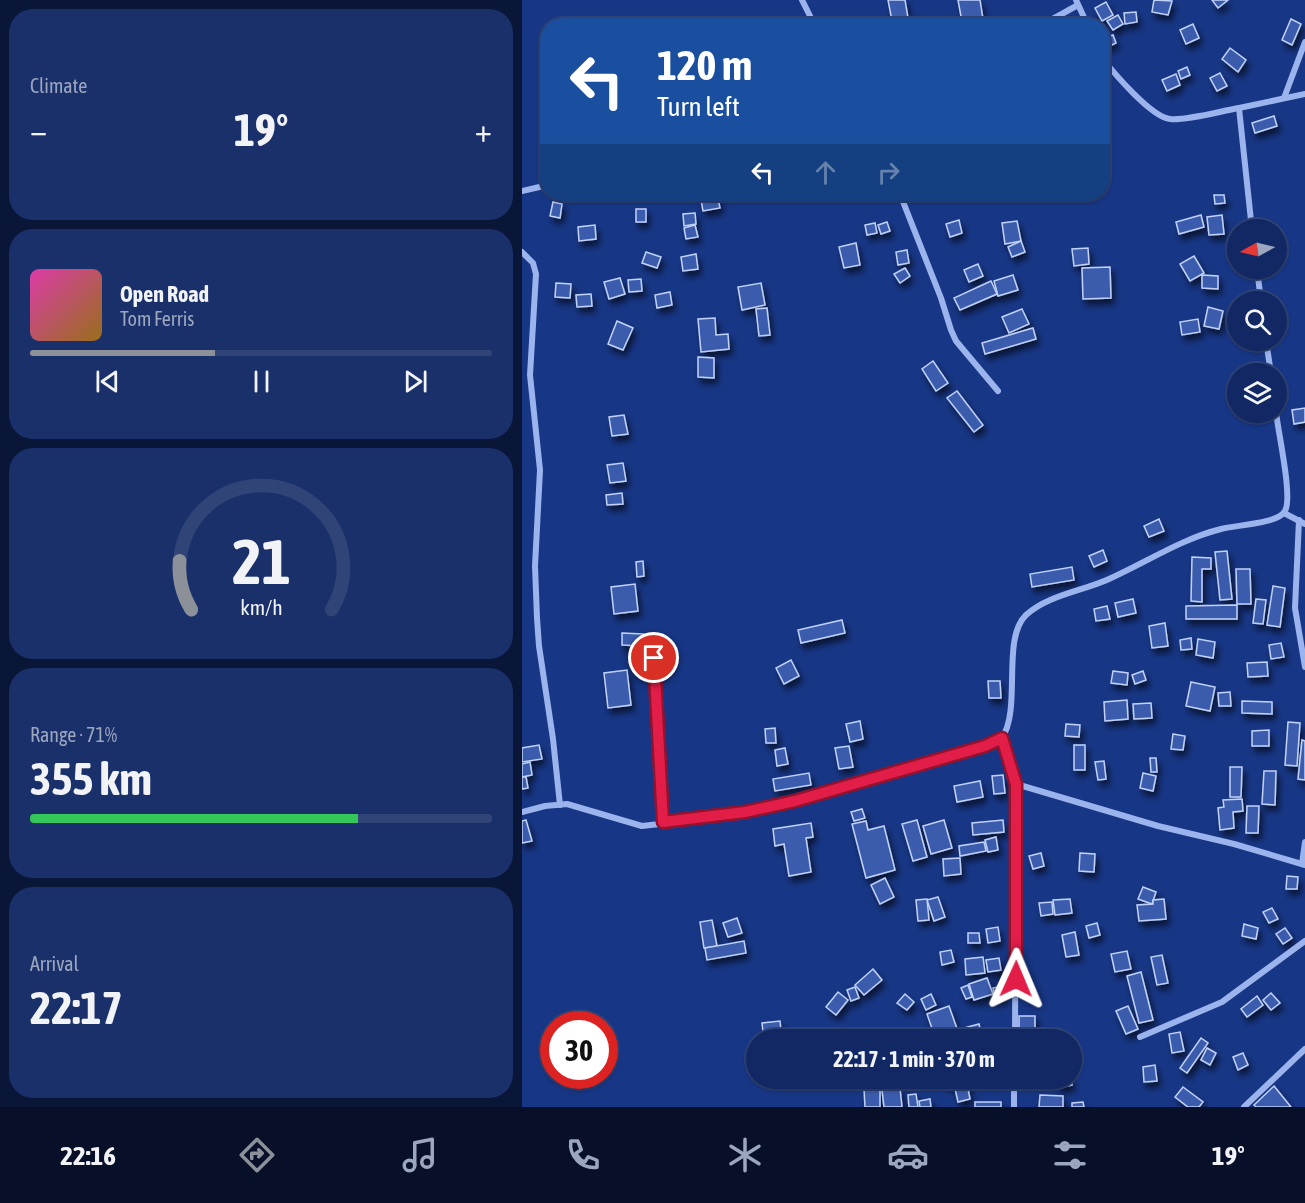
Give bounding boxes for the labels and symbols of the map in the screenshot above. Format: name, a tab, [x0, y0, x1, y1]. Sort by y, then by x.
north arrow	[1227, 219, 1287, 279]
pin	[628, 632, 679, 683]
position arrow	[984, 947, 1048, 1011]
speed limit sign: 30	[540, 1011, 618, 1089]

